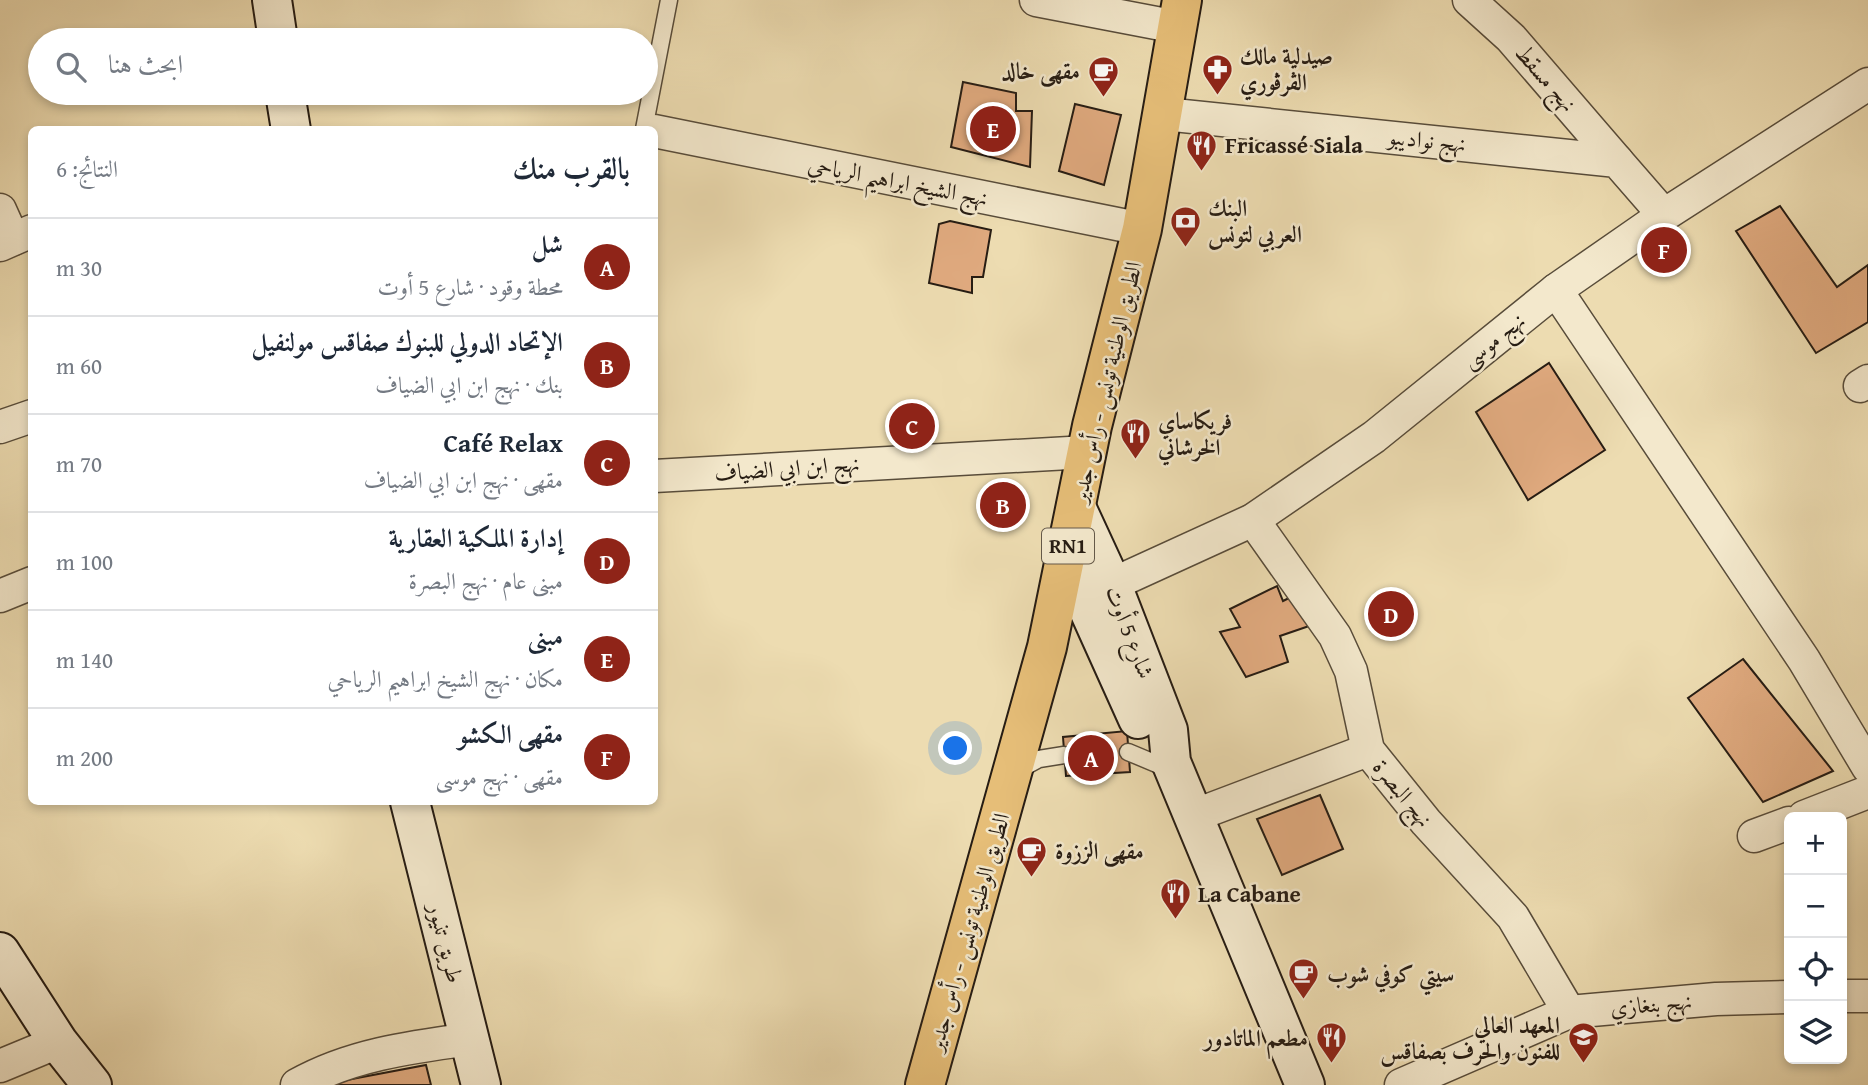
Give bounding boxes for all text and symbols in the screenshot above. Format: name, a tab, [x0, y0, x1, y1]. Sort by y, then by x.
search box	[28, 28, 658, 105]
street label: نهج مسقط	[1504, 37, 1585, 122]
place label: صيدلية مالك الڤرڤوري	[1240, 39, 1333, 101]
text: ابحث هنا	[108, 44, 183, 83]
icon: search	[52, 48, 90, 86]
pharmacy icon: صيدلية مالك الڤرڤوري	[1200, 52, 1234, 96]
place label: مقهى خالد	[1001, 54, 1080, 87]
cafe icon: مقهى خالد	[1086, 54, 1120, 98]
pin: E	[970, 103, 1016, 155]
street label: نهج نواديبو	[1384, 119, 1468, 165]
restaurant icon: Fricassé Siala	[1185, 128, 1219, 172]
place label: Fricassé Siala	[1225, 128, 1363, 161]
text: بالقرب منك	[513, 146, 630, 190]
street label: نهج الشيخ ابراهيم الرياحي	[804, 147, 991, 221]
text: النتائج: 6	[56, 152, 118, 185]
place label: البنك العربي لتونس	[1208, 191, 1302, 253]
bank icon: البنك العربي لتونس	[1168, 204, 1202, 248]
text: شل	[531, 224, 563, 263]
pin: F	[1641, 224, 1687, 276]
text: 30 m	[56, 251, 102, 284]
text: A	[600, 251, 614, 284]
street label: الطريق الوطنية تونس - رأس جدير	[1061, 258, 1149, 508]
text: محطة وقود · شارع 5 أوت	[377, 270, 563, 303]
street label: نهج موسى	[1454, 304, 1535, 379]
text: الإتحاد الدولي للبنوك صفاقس مولنفيل	[251, 322, 563, 361]
text: 60 m	[56, 349, 102, 382]
text: B	[600, 349, 614, 382]
text: بنك · نهج ابن ابي الضياف	[375, 368, 563, 401]
pin: C	[889, 400, 935, 452]
place label: فريكاساي الخرشاني	[1157, 404, 1232, 466]
restaurant icon: فريكاساي الخرشاني	[1118, 417, 1152, 461]
text: Café Relax	[443, 423, 563, 462]
street label: نهج ابن ابي الضياف	[713, 446, 861, 494]
text: 70 m	[56, 447, 102, 480]
text: C	[601, 447, 614, 480]
text: مقهى · نهج ابن ابي الضياف	[364, 463, 563, 496]
pin: B	[980, 479, 1026, 531]
text: إدارة الملكية العقارية	[388, 518, 563, 557]
road number: RN1	[1042, 528, 1094, 564]
text: 100 m	[56, 545, 113, 578]
text: D	[600, 545, 615, 578]
text: مبنى عام · نهج البصرة	[409, 564, 563, 597]
street label: شارع 5 أوت	[1094, 581, 1163, 684]
pin: D	[1368, 588, 1414, 640]
text: مبنى	[528, 616, 563, 655]
text: 140 m	[56, 643, 113, 676]
text: E	[601, 643, 613, 676]
text: مكان · نهج الشيخ ابراهيم الرياحي	[328, 662, 563, 695]
text: مقهى الكشو	[458, 714, 563, 753]
your location	[938, 731, 972, 765]
pin: A	[1068, 732, 1114, 784]
text: 200 m	[56, 741, 113, 774]
text: F	[601, 741, 613, 774]
street label: نهج البصرة	[1362, 751, 1441, 837]
text: مقهى · نهج موسى	[435, 760, 563, 793]
street label: الطريق الوطنية تونس - رأس جدير	[917, 809, 1017, 1057]
map controls	[1784, 812, 1847, 1064]
button: +	[1784, 812, 1847, 875]
cafe icon: مقهى الززوة	[1015, 834, 1049, 878]
place label: مقهى الززوة	[1055, 834, 1144, 867]
button: −	[1784, 875, 1847, 938]
restaurant icon: La Cabane	[1158, 877, 1192, 921]
place label: La Cabane	[1198, 877, 1301, 910]
street label: طريق تنيور	[420, 898, 472, 986]
button: locate	[1784, 938, 1847, 1001]
cafe icon: سيتي كوفي شوب	[1287, 957, 1321, 1001]
place label: سيتي كوفي شوب	[1327, 957, 1454, 996]
street label: نهج بنغازي	[1609, 983, 1694, 1028]
button: layers	[1784, 1001, 1847, 1064]
place label: المعهد العالي للفنون والحرف بصفاقس	[1380, 1008, 1560, 1067]
place label: مطعم الماتادور	[1201, 1021, 1308, 1059]
restaurant icon: مطعم الماتادور	[1314, 1021, 1348, 1065]
school or university icon: المعهد العالي للفنون والحرف بصفاقس	[1566, 1021, 1600, 1065]

